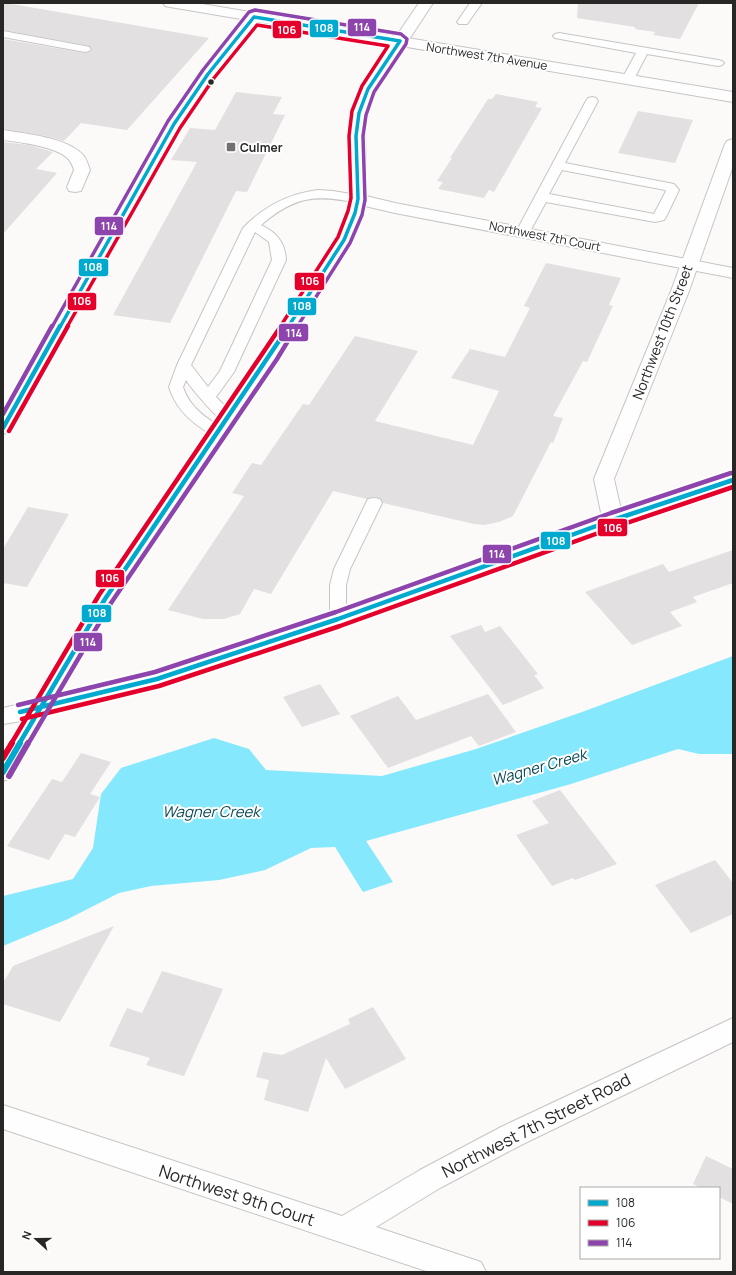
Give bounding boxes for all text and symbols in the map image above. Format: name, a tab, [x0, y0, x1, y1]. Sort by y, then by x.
line badge: 114	[347, 18, 377, 37]
line badge: 108	[309, 19, 339, 38]
text: 114	[354, 19, 370, 34]
line badge: 106	[272, 20, 302, 39]
text: 108	[315, 20, 334, 35]
text: 106	[278, 22, 297, 37]
street label: Northwest 7th Avenue	[425, 38, 549, 74]
unlabelled marker	[206, 77, 216, 87]
place label: Culmer	[240, 139, 283, 156]
marker: Culmer	[225, 141, 237, 153]
line badge: 114	[94, 216, 124, 236]
street label: Northwest 7th Court	[488, 217, 602, 255]
text: 114	[101, 218, 117, 233]
line badge: 108	[78, 258, 109, 277]
text: 108	[84, 259, 103, 274]
street label: Northwest 10th Street	[627, 261, 697, 402]
line badge: 106	[294, 272, 325, 291]
text: 106	[301, 273, 320, 288]
line badge: 106	[67, 292, 97, 311]
text: 106	[73, 293, 92, 308]
line badge: 108	[287, 297, 317, 316]
text: 108	[293, 298, 312, 313]
line badge: 114	[278, 323, 309, 342]
text: 114	[286, 325, 302, 340]
line badge: 106	[597, 518, 628, 537]
text: 106	[604, 520, 623, 535]
line badge: 108	[540, 531, 571, 550]
text: 108	[547, 533, 566, 548]
line badge: 114	[482, 544, 512, 564]
text: 114	[489, 546, 505, 561]
line badge: 106	[95, 569, 125, 588]
text: 106	[101, 570, 120, 585]
line badge: 108	[81, 604, 112, 623]
text: 108	[88, 605, 107, 620]
line badge: 114	[73, 632, 103, 652]
text: 114	[80, 634, 96, 649]
water label: Wagner Creek	[489, 743, 591, 791]
water label: Wagner Creek	[162, 801, 262, 822]
street label: Northwest 7th Street Road	[438, 1067, 634, 1183]
street label: Northwest 9th Court	[156, 1159, 318, 1231]
legend	[580, 1187, 720, 1259]
text: 108	[616, 1194, 635, 1211]
text: 106	[616, 1214, 635, 1231]
north arrow	[16, 1219, 56, 1259]
text: N	[18, 1229, 35, 1242]
text: 114	[616, 1234, 632, 1251]

